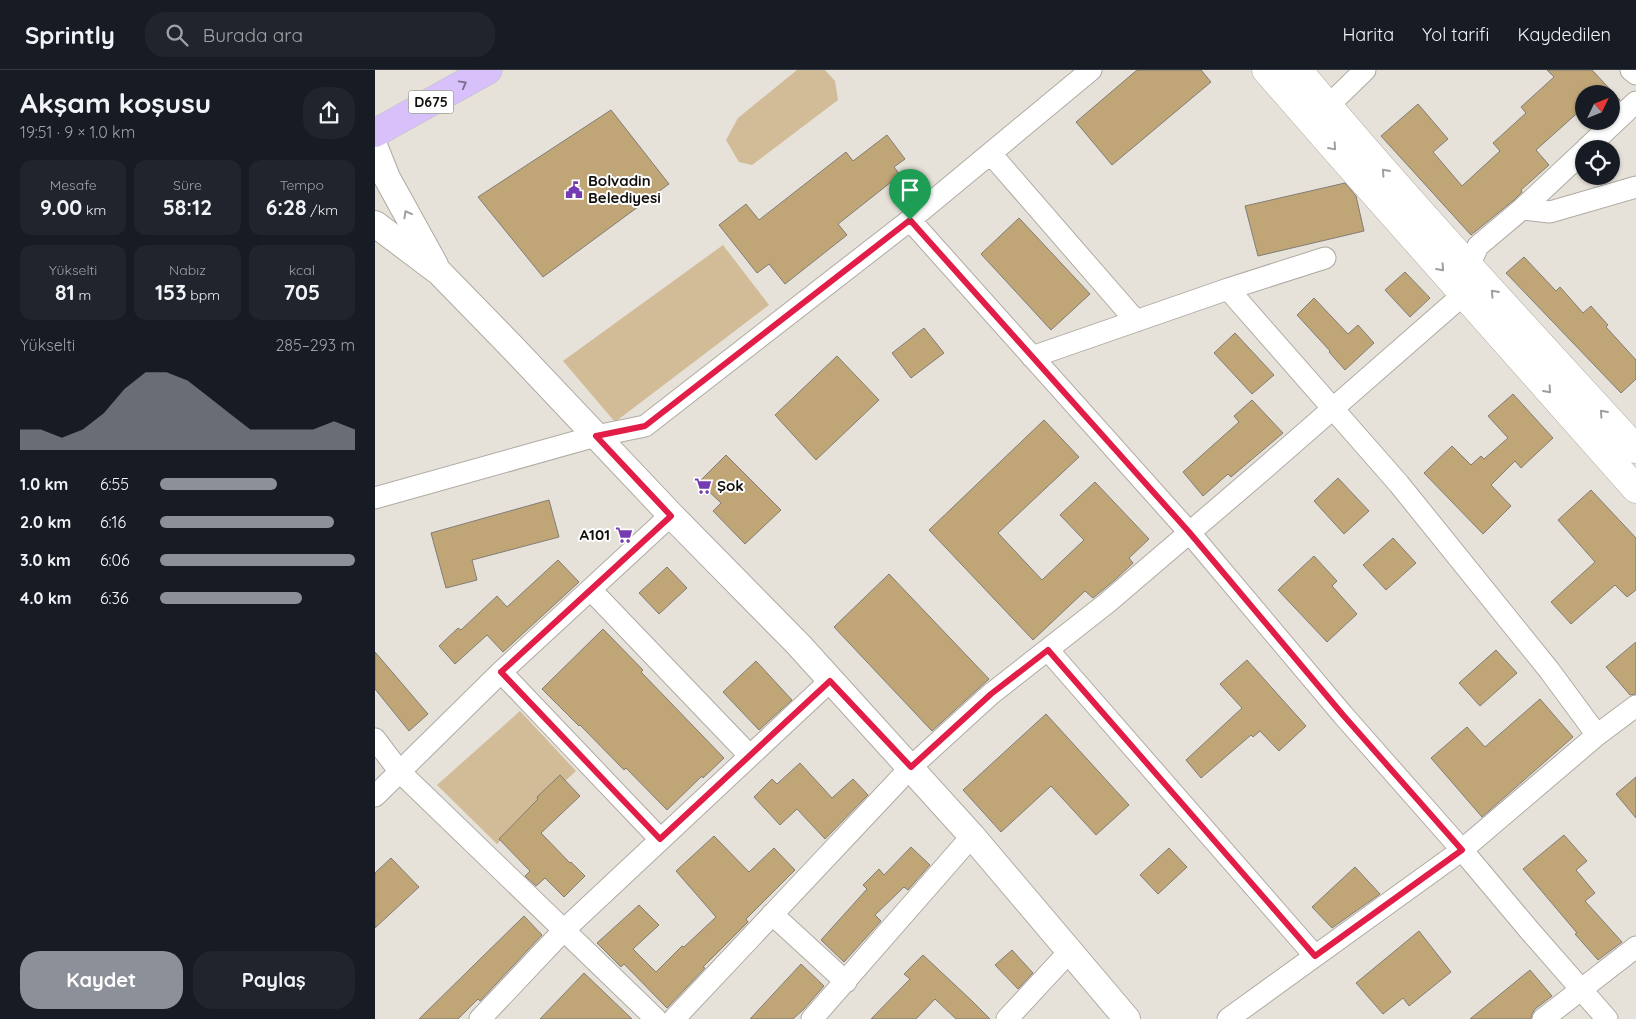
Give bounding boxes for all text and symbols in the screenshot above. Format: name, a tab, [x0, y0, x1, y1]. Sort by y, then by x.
search box	[145, 12, 495, 57]
text: Sprintly	[25, 20, 115, 50]
icon: search	[163, 21, 191, 49]
text: Burada ara	[203, 23, 303, 47]
text: Harita	[1342, 23, 1394, 46]
text: Yol tarifi	[1422, 23, 1489, 46]
text: Kaydedilen	[1517, 23, 1611, 46]
one-way arrow	[458, 80, 467, 90]
text: Akşam koşusu	[20, 85, 211, 120]
north arrow	[1575, 85, 1620, 130]
map controls	[1575, 85, 1620, 185]
button: share	[303, 87, 355, 139]
road number: D675	[409, 91, 453, 114]
text: 19:51 · 9 × 1.0 km	[20, 122, 135, 142]
button: locate	[1575, 140, 1620, 185]
one-way arrow	[1327, 141, 1336, 150]
one-way arrow	[1382, 168, 1391, 177]
pin	[889, 169, 931, 220]
place label: Bolvadin Belediyesi	[588, 171, 661, 207]
text: Mesafe	[50, 176, 97, 194]
text: Süre	[173, 176, 202, 194]
text: Tempo	[280, 176, 324, 194]
icon: arrive	[896, 176, 924, 204]
public building icon: Bolvadin Belediyesi	[564, 180, 584, 200]
text: 9.00	[40, 194, 82, 220]
text: 58:12	[163, 194, 212, 220]
text: 6:28	[266, 194, 307, 220]
text: km	[82, 201, 106, 219]
text: /km	[307, 201, 338, 219]
one-way arrow	[403, 210, 413, 219]
text: Yükselti	[49, 261, 97, 279]
text: Nabız	[169, 261, 206, 279]
text: kcal	[289, 261, 315, 279]
one-way arrow	[1435, 263, 1444, 272]
text: 81	[55, 279, 75, 305]
text: 153	[155, 279, 186, 305]
text: 705	[284, 279, 320, 305]
text: m	[75, 286, 91, 304]
text: bpm	[186, 286, 220, 304]
one-way arrow	[1490, 290, 1499, 299]
text: Yükselti	[20, 335, 75, 355]
text: 285–293 m	[275, 335, 355, 355]
one-way arrow	[1543, 384, 1552, 393]
one-way arrow	[1600, 410, 1609, 419]
text: 1.0 km	[20, 474, 68, 494]
text: 6:55	[100, 474, 129, 494]
supermarket icon: Şok	[693, 476, 713, 496]
place label: Şok	[717, 476, 744, 495]
text: 2.0 km	[20, 512, 71, 532]
text: 6:16	[100, 512, 126, 532]
place label: A101	[580, 525, 610, 544]
supermarket icon: A101	[614, 525, 634, 545]
text: 3.0 km	[20, 550, 71, 570]
text: 6:06	[100, 550, 130, 570]
text: 4.0 km	[20, 588, 72, 608]
text: 6:36	[100, 588, 129, 608]
button: Kaydet	[20, 951, 183, 1009]
button: Paylaş	[193, 951, 355, 1009]

